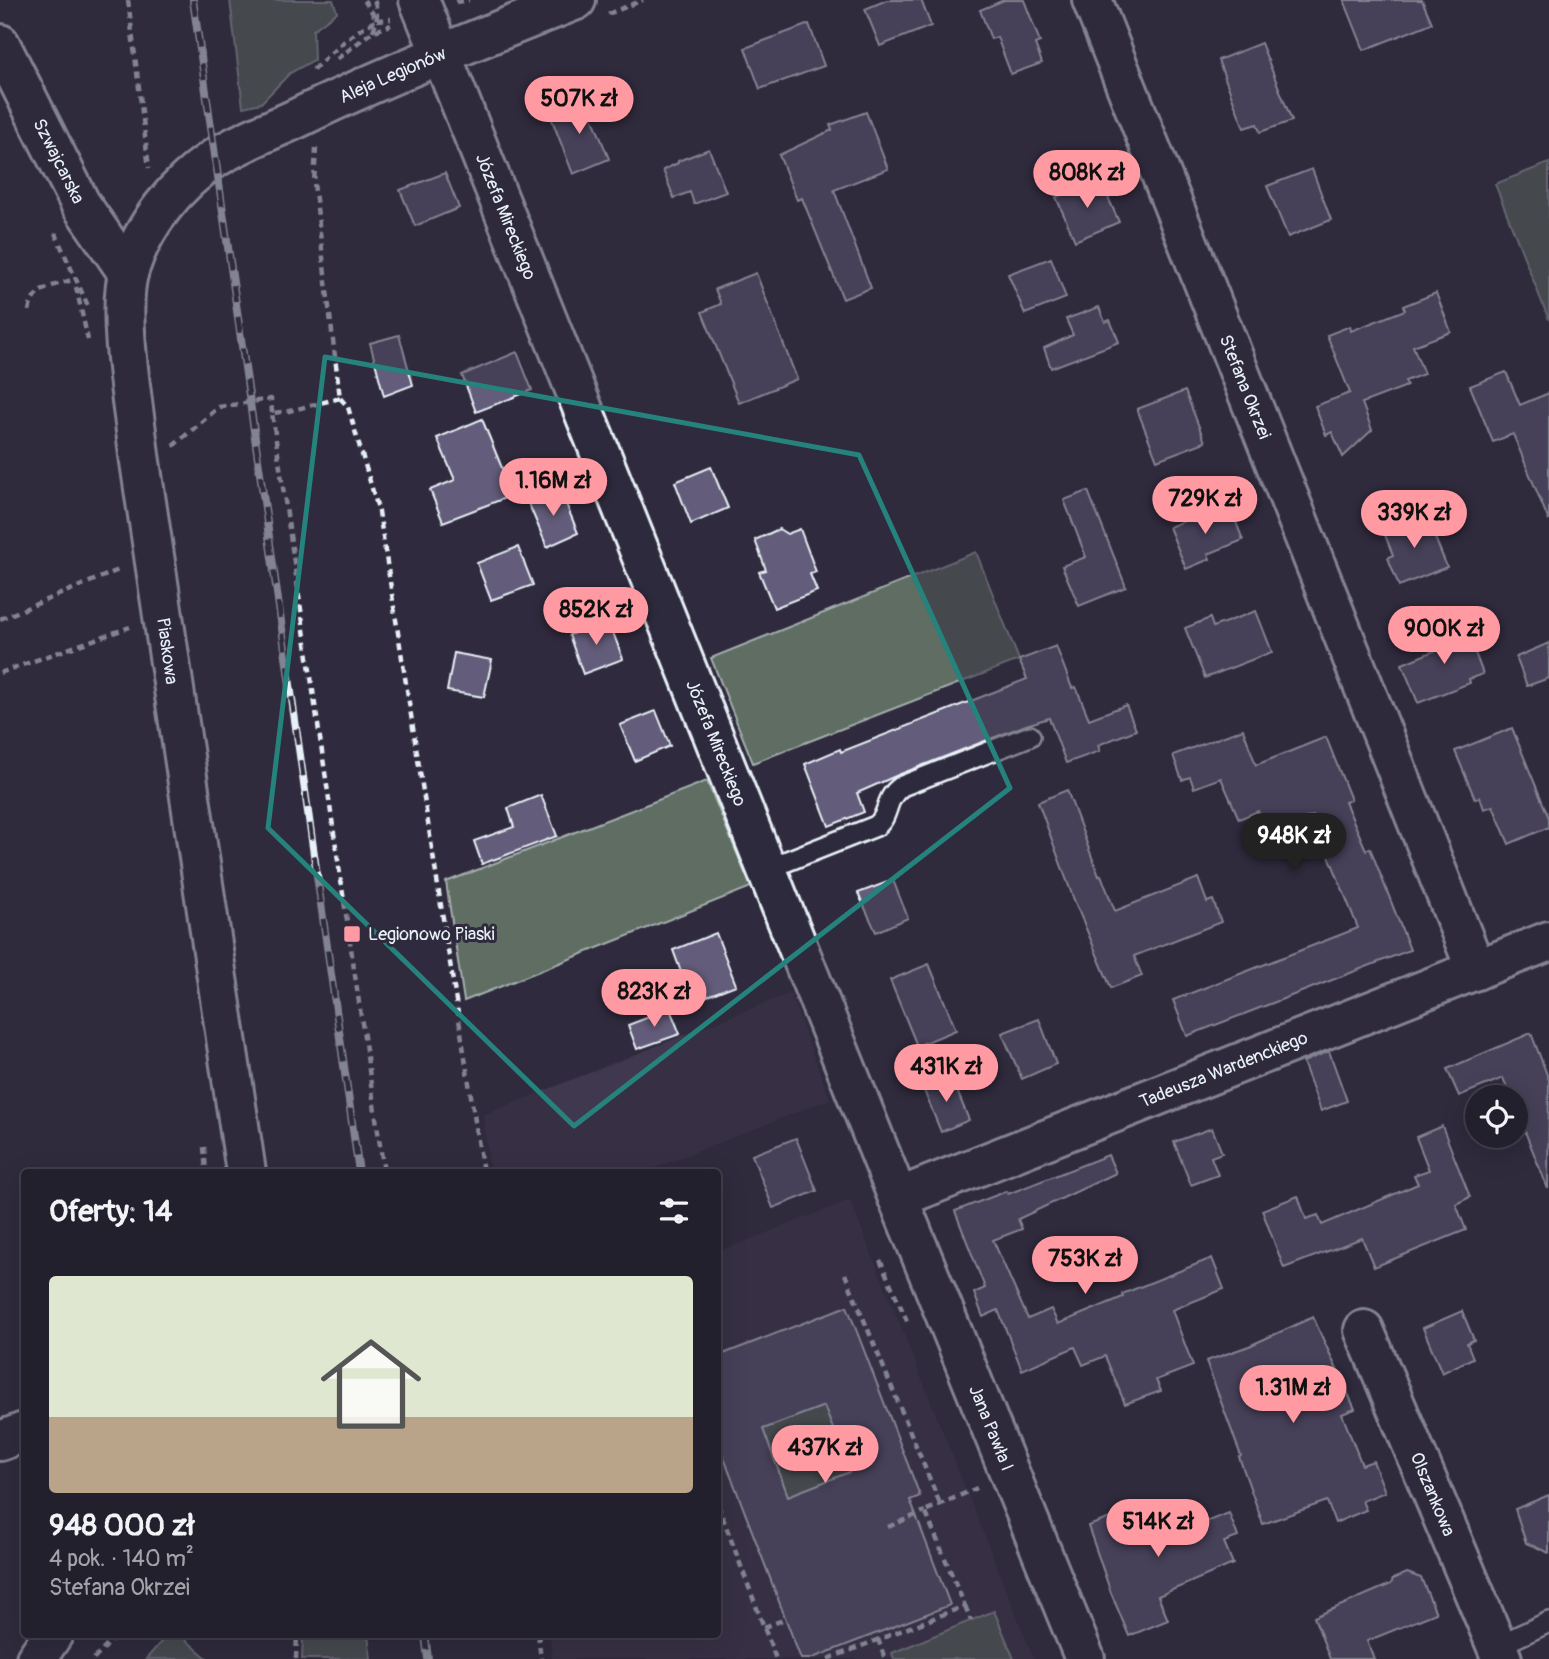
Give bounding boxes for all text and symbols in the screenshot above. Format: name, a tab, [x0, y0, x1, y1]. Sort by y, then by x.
street label: Aleja Legionów	[335, 42, 449, 109]
pin: 507K zł	[514, 76, 644, 136]
text: 507K zł	[541, 84, 617, 113]
street label: Szwajcarska	[28, 115, 90, 207]
street label: Józefa Mireckiego	[470, 150, 542, 283]
pin: 808K zł	[1022, 150, 1152, 210]
text: 808K zł	[1049, 158, 1125, 187]
street label: Stefana Okrzei	[1214, 331, 1276, 442]
pin: 1.16M zł	[481, 458, 625, 518]
text: 1.16M zł	[515, 466, 591, 495]
pin: 729K zł	[1140, 476, 1270, 536]
text: 729K zł	[1168, 484, 1242, 513]
pin: 339K zł	[1349, 490, 1479, 550]
text: 339K zł	[1377, 498, 1451, 527]
pin: 852K zł	[531, 588, 661, 647]
text: 852K zł	[559, 595, 633, 624]
pin: 900K zł	[1379, 606, 1509, 666]
text: 900K zł	[1404, 614, 1484, 643]
street label: Piaskowa	[151, 616, 183, 686]
street label: Józefa Mireckiego	[681, 676, 752, 810]
pin: 948K zł	[1229, 814, 1359, 873]
text: 948K zł	[1257, 821, 1331, 850]
place label: Legionowo Piaski	[368, 923, 495, 946]
marker: Legionowo Piaski	[342, 924, 362, 944]
pin: 823K zł	[589, 970, 719, 1029]
text: 823K zł	[617, 977, 691, 1006]
street label: Tadeusza Wardenckiego	[1136, 1026, 1311, 1113]
pin: 431K zł	[881, 1044, 1011, 1104]
text: 431K zł	[910, 1052, 982, 1081]
map controls	[1465, 1085, 1528, 1148]
button: locate	[1465, 1085, 1528, 1148]
icon: filters	[655, 1192, 693, 1230]
text: Oferty: 14	[49, 1193, 172, 1230]
pin: 753K zł	[1020, 1236, 1150, 1296]
text: 753K zł	[1048, 1244, 1122, 1273]
icon: home	[308, 1321, 434, 1447]
pin: 1.31M zł	[1221, 1366, 1365, 1425]
text: 1.31M zł	[1255, 1373, 1331, 1402]
street label: Jana Pawła I	[964, 1382, 1019, 1474]
pin: 437K zł	[760, 1426, 890, 1485]
text: 437K zł	[788, 1433, 862, 1462]
street label: Olszankowa	[1405, 1449, 1461, 1540]
pin: 514K zł	[1093, 1500, 1223, 1559]
text: 948 000 zł	[49, 1507, 195, 1544]
text: 514K zł	[1122, 1507, 1194, 1536]
text: 4 pok. · 140 m²	[49, 1544, 194, 1573]
text: Stefana Okrzei	[49, 1573, 190, 1602]

